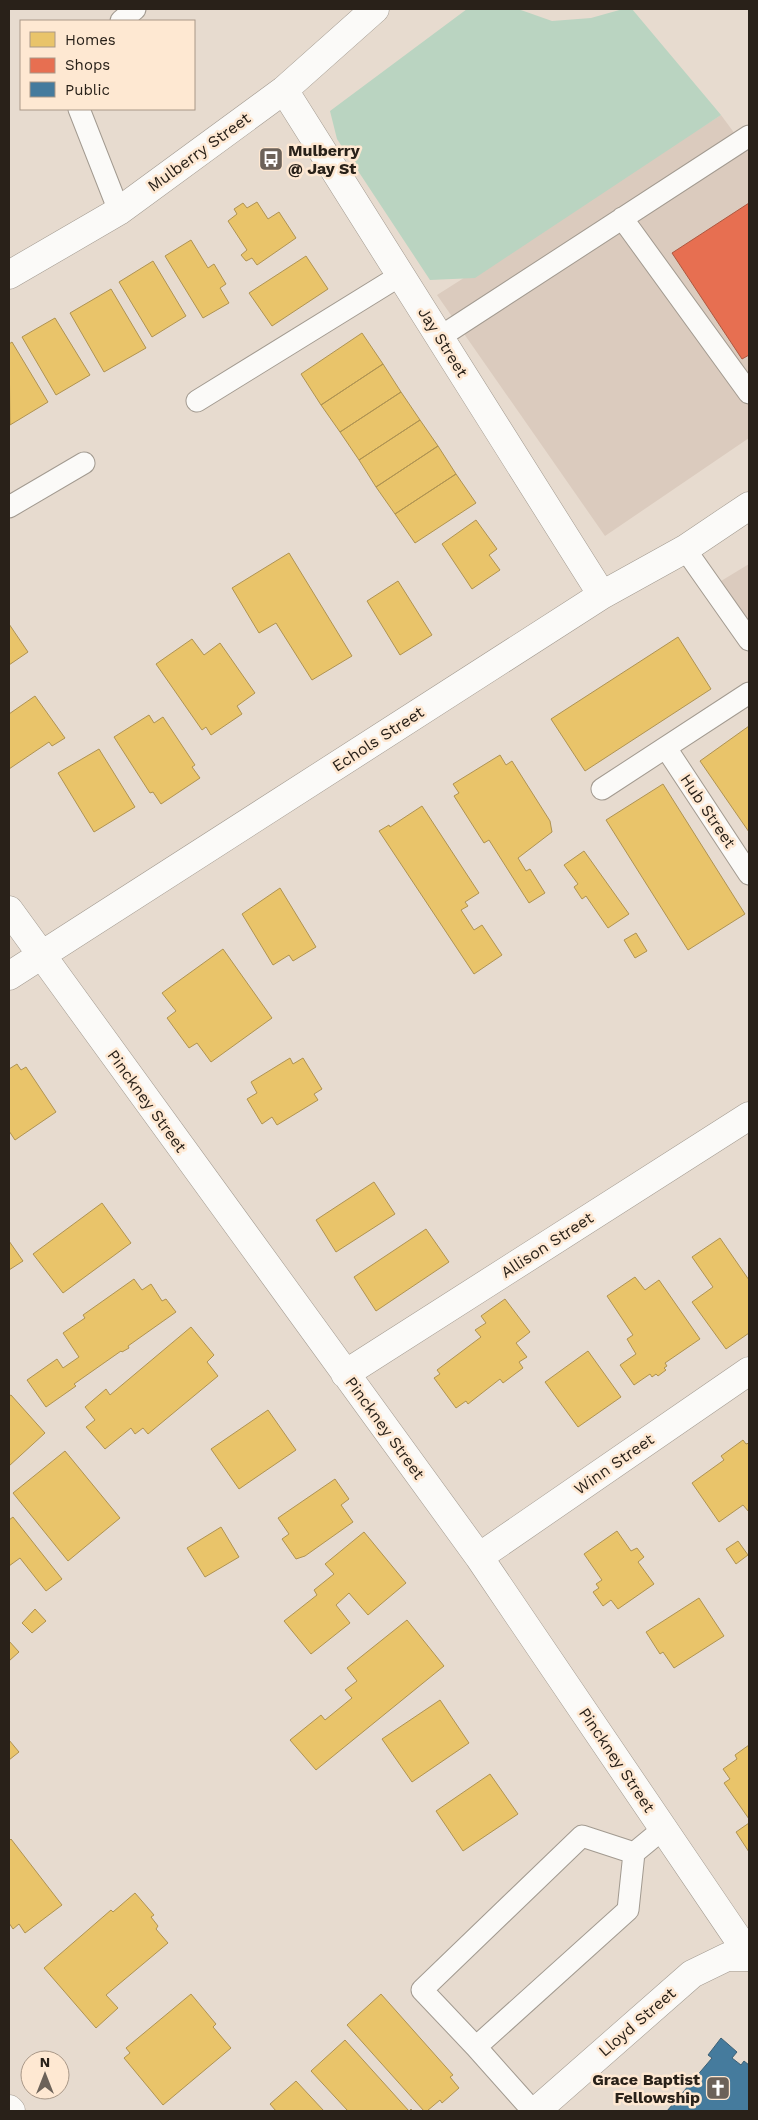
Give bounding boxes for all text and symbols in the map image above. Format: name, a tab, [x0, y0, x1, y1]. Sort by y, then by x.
legend	[20, 20, 195, 110]
text: Homes	[65, 31, 116, 49]
text: Shops	[65, 56, 110, 74]
text: Public	[65, 81, 110, 99]
street label: Mulberry Street	[144, 108, 254, 196]
place label: Mulberry @ Jay St	[288, 141, 361, 178]
bus stop icon: Mulberry @ Jay St	[258, 146, 284, 172]
street label: Jay Street	[414, 304, 472, 381]
street label: Echols Street	[329, 702, 428, 776]
street label: Hub Street	[676, 770, 740, 852]
street label: Pinckney Street	[103, 1046, 191, 1156]
street label: Allison Street	[497, 1208, 597, 1282]
street label: Pinckney Street	[341, 1373, 429, 1483]
street label: Winn Street	[570, 1429, 658, 1498]
street label: Pinckney Street	[575, 1704, 659, 1816]
street label: Lloyd Street	[595, 1983, 680, 2061]
north arrow	[20, 2050, 70, 2100]
text: N	[40, 2054, 50, 2070]
place label: Grace Baptist Fellowship	[592, 2070, 700, 2107]
church icon: Grace Baptist Fellowship	[705, 2075, 731, 2101]

